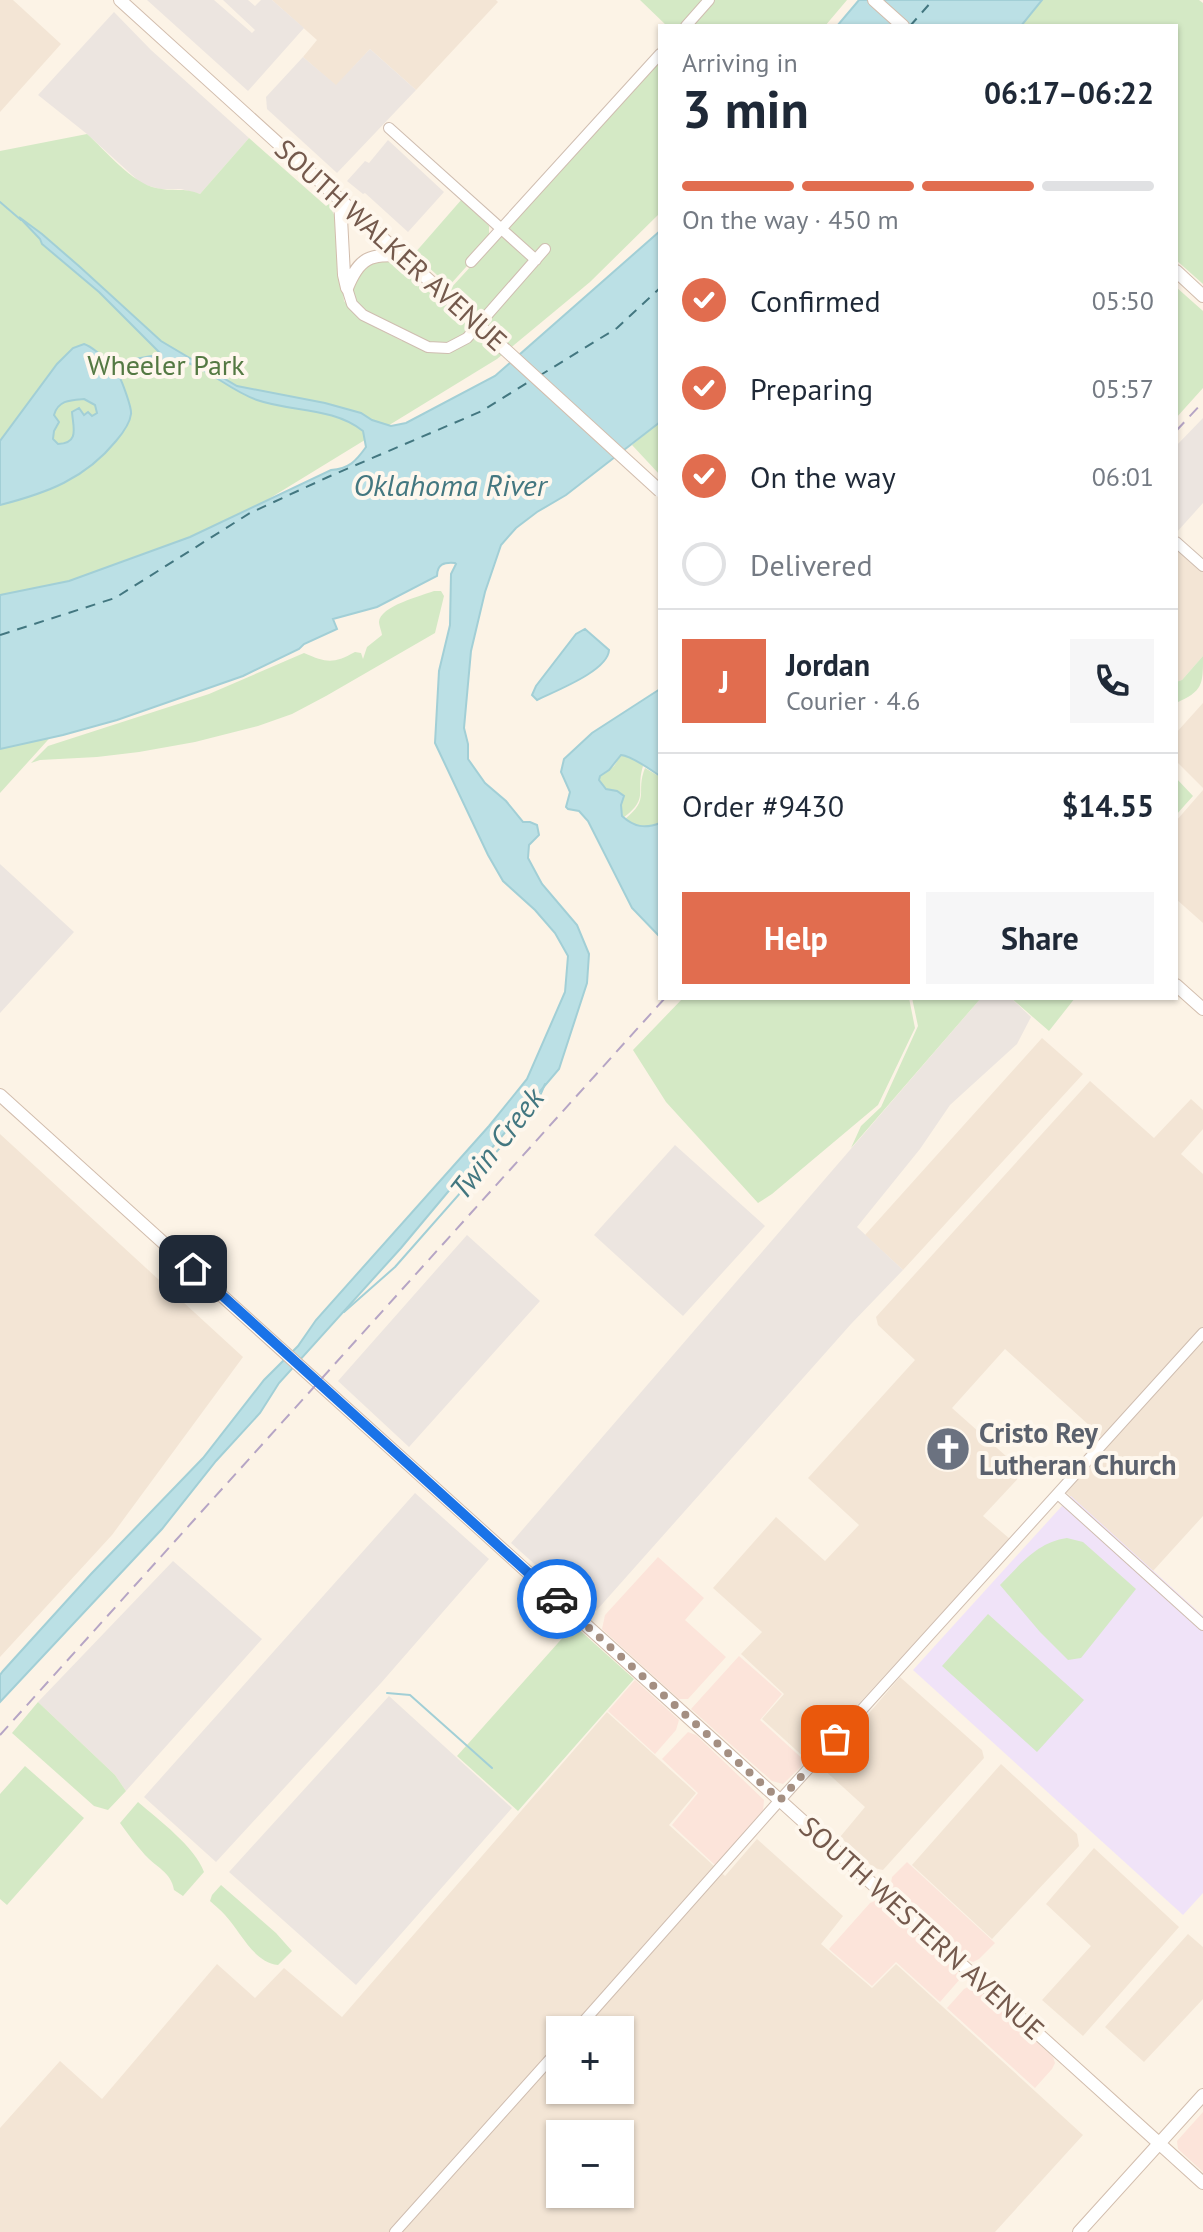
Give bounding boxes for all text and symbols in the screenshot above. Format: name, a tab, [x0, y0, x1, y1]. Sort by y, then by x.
text: Arriving in	[682, 46, 798, 79]
text: 06:17–06:22	[984, 73, 1154, 112]
text: 3 min	[682, 75, 809, 142]
street label: SOUTH WALKER AVENUE	[267, 130, 515, 359]
text: On the way · 450 m	[682, 203, 899, 236]
icon: check	[682, 278, 726, 322]
text: Confirmed	[750, 281, 881, 320]
text: 05:50	[1092, 284, 1154, 317]
park label: Wheeler Park	[87, 346, 245, 383]
icon: check	[682, 366, 726, 410]
text: Preparing	[750, 369, 873, 408]
text: 05:57	[1092, 372, 1154, 405]
icon: check	[682, 454, 726, 498]
text: On the way	[750, 457, 896, 496]
text: 06:01	[1092, 460, 1154, 493]
water label: Oklahoma River	[354, 465, 549, 504]
text: Delivered	[750, 545, 873, 584]
button: phone	[1070, 639, 1154, 723]
text: Jordan	[786, 645, 870, 684]
text: J	[719, 662, 729, 701]
text: Courier · 4.6	[786, 684, 920, 717]
text: Order #9430	[682, 786, 844, 825]
text: $14.55	[1062, 786, 1154, 825]
button: Help	[682, 892, 910, 984]
button: Share	[926, 892, 1154, 984]
water label: Twin Creek	[440, 1078, 553, 1207]
pin	[159, 1235, 227, 1303]
icon: home	[171, 1247, 215, 1291]
place label: Cristo Rey Lutheran Church	[979, 1414, 1177, 1483]
church icon: Cristo Rey Lutheran Church	[924, 1425, 972, 1473]
courier	[517, 1559, 597, 1639]
icon: car	[535, 1577, 579, 1621]
pin	[801, 1705, 869, 1773]
icon: bag	[813, 1717, 857, 1761]
street label: SOUTH WESTERN AVENUE	[792, 1808, 1053, 2048]
map controls	[546, 2016, 634, 2208]
button: +	[546, 2016, 634, 2104]
button: −	[546, 2120, 634, 2208]

